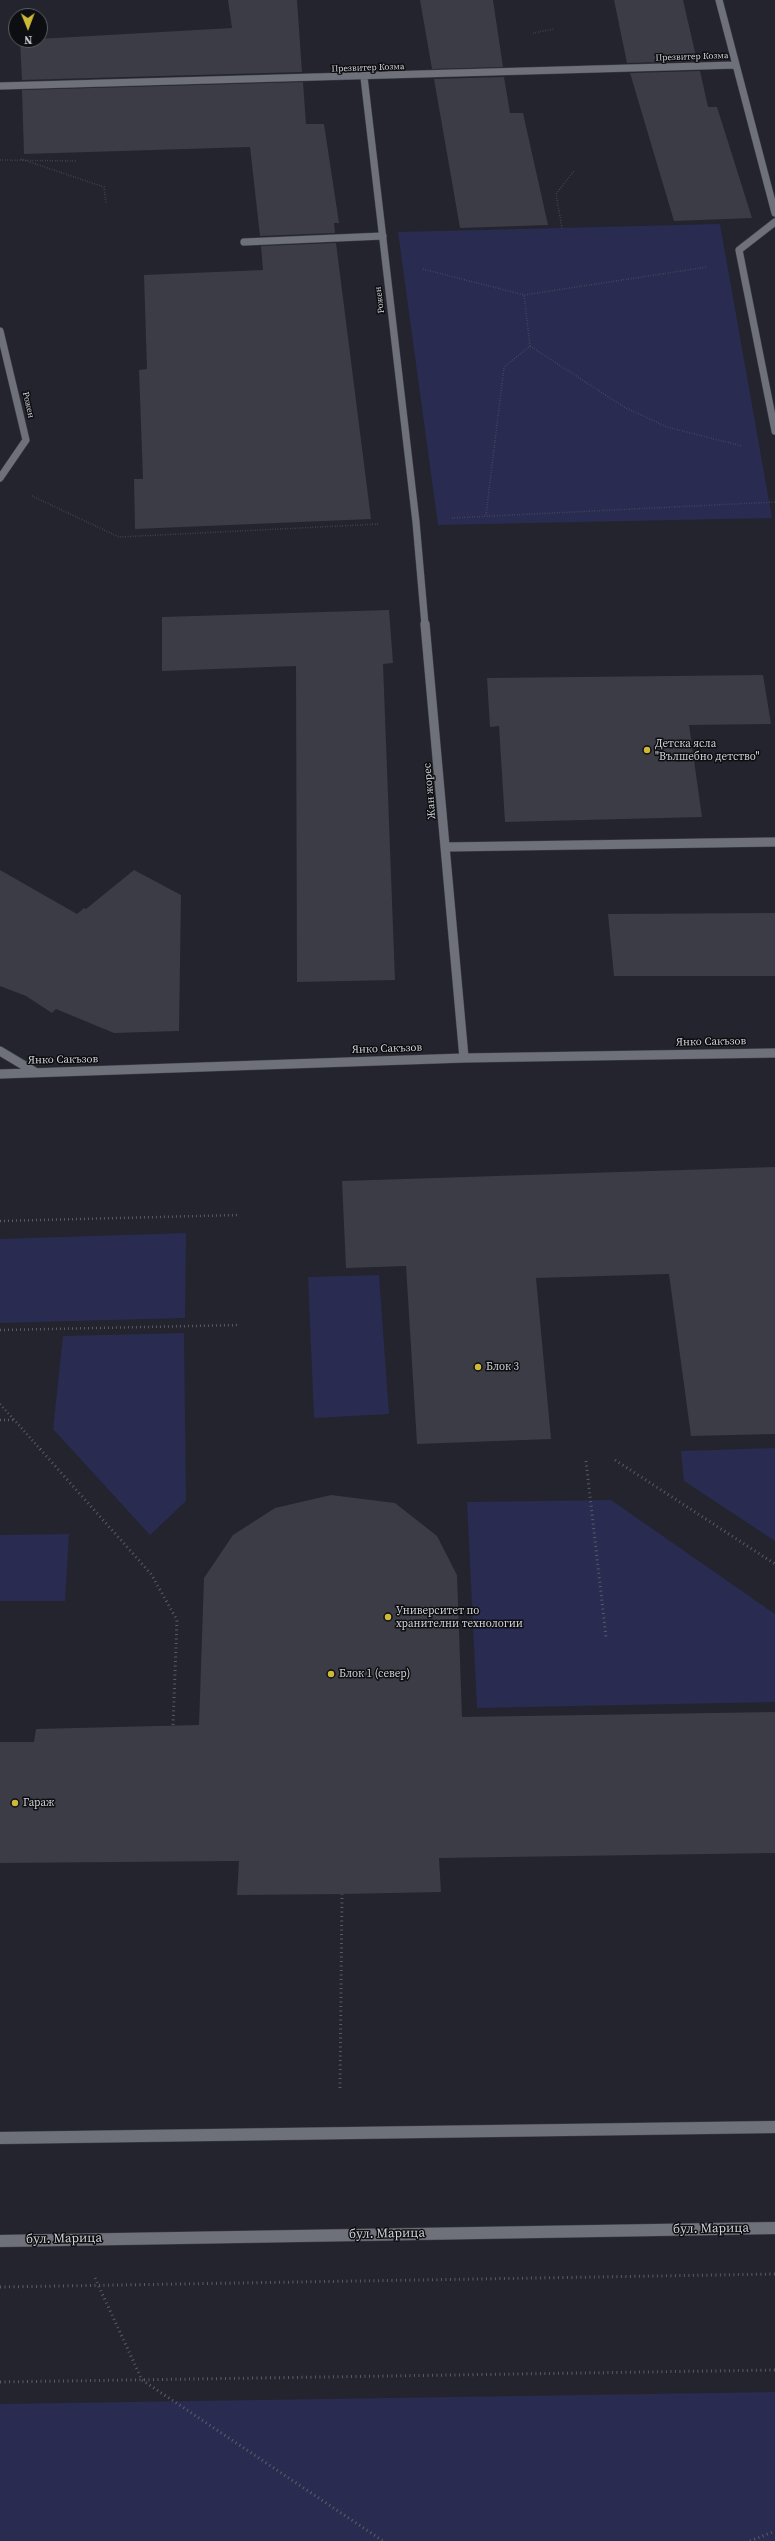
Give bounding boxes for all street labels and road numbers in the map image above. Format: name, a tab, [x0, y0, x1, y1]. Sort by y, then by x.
street label: Презвитер Козма	[655, 50, 729, 64]
street label: Презвитер Козма	[331, 61, 405, 75]
street label: Рожен	[373, 286, 387, 314]
street label: Рожен	[20, 391, 36, 419]
street label: Жан жорес	[421, 762, 439, 820]
street label: Янко Сакъзов	[676, 1035, 746, 1049]
street label: Янко Сакъзов	[352, 1041, 422, 1057]
street label: Янко Сакъзов	[28, 1053, 98, 1067]
street label: бул. Марица	[673, 2221, 749, 2237]
street label: бул. Марица	[349, 2226, 425, 2242]
street label: бул. Марица	[26, 2231, 102, 2247]

